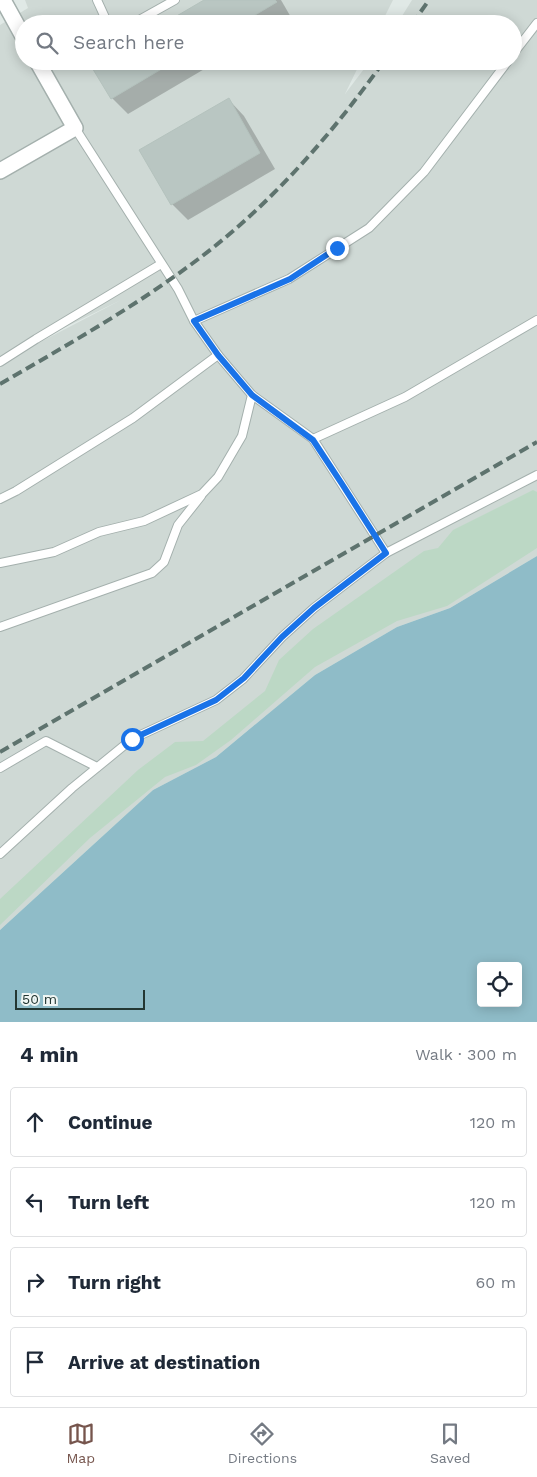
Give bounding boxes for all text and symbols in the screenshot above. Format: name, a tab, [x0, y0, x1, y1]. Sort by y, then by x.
search box	[15, 15, 522, 70]
icon: search	[33, 29, 61, 57]
text: Search here	[73, 31, 184, 54]
route end	[326, 237, 349, 260]
route start	[121, 728, 144, 751]
map controls	[477, 962, 522, 1007]
button: locate	[477, 962, 522, 1007]
scale bar	[15, 987, 145, 1010]
text: 50 m	[22, 991, 57, 1007]
text: 4 min	[20, 1042, 78, 1067]
text: Walk · 300 m	[415, 1045, 517, 1064]
icon: ahead	[21, 1108, 49, 1136]
text: Continue	[68, 1111, 152, 1134]
text: 120 m	[470, 1113, 516, 1132]
icon: left	[21, 1188, 49, 1216]
text: Turn left	[68, 1191, 149, 1214]
text: 120 m	[470, 1193, 516, 1212]
icon: right	[21, 1268, 49, 1296]
text: Turn right	[68, 1271, 161, 1294]
text: 60 m	[476, 1273, 516, 1292]
icon: arrive	[21, 1348, 49, 1376]
text: Arrive at destination	[68, 1351, 260, 1374]
tab: Map	[66, 1420, 95, 1466]
tab: Directions	[228, 1420, 297, 1466]
tab: Saved	[430, 1420, 471, 1466]

